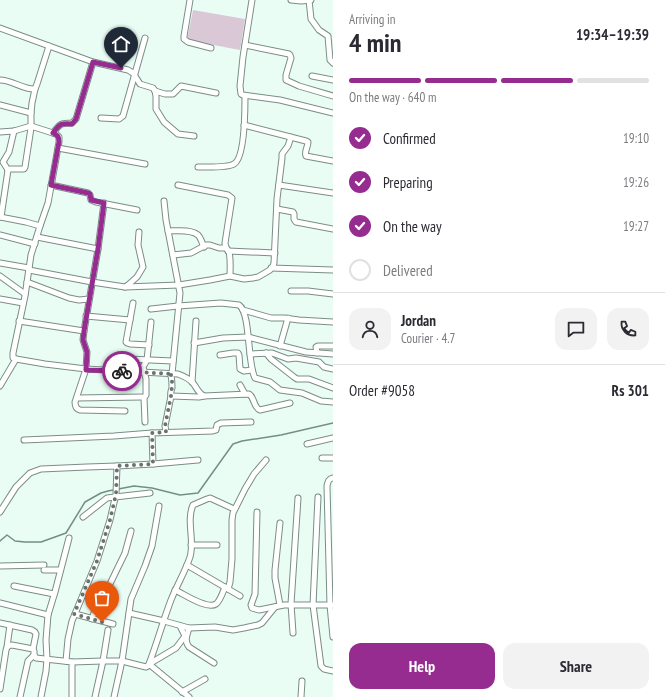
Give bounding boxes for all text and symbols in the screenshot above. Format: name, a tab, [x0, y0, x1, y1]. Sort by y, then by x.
text: Arriving in	[349, 11, 396, 28]
text: 19:34–19:39	[576, 25, 649, 44]
text: 4 min	[349, 26, 402, 59]
pin	[104, 27, 138, 68]
icon: home	[110, 33, 132, 55]
text: On the way · 640 m	[349, 89, 436, 106]
icon: check	[349, 127, 371, 149]
text: Confirmed	[383, 129, 436, 148]
text: 19:10	[623, 130, 649, 147]
icon: check	[349, 171, 371, 193]
text: Preparing	[383, 173, 433, 192]
text: 19:26	[623, 174, 649, 191]
icon: check	[349, 215, 371, 237]
text: On the way	[383, 217, 442, 236]
text: 19:27	[623, 218, 649, 235]
text: Delivered	[383, 261, 433, 280]
button: person	[349, 308, 391, 350]
button: chat	[555, 308, 597, 350]
button: phone	[607, 308, 649, 350]
text: Jordan	[401, 311, 436, 330]
text: Courier · 4.7	[401, 330, 455, 347]
courier	[102, 351, 142, 391]
icon: bike	[111, 360, 133, 382]
text: Order #9058	[349, 381, 415, 400]
text: Rs 301	[612, 381, 649, 400]
pin	[85, 581, 119, 622]
icon: bag	[91, 587, 113, 609]
button: Help	[349, 643, 495, 689]
button: Share	[503, 643, 649, 689]

